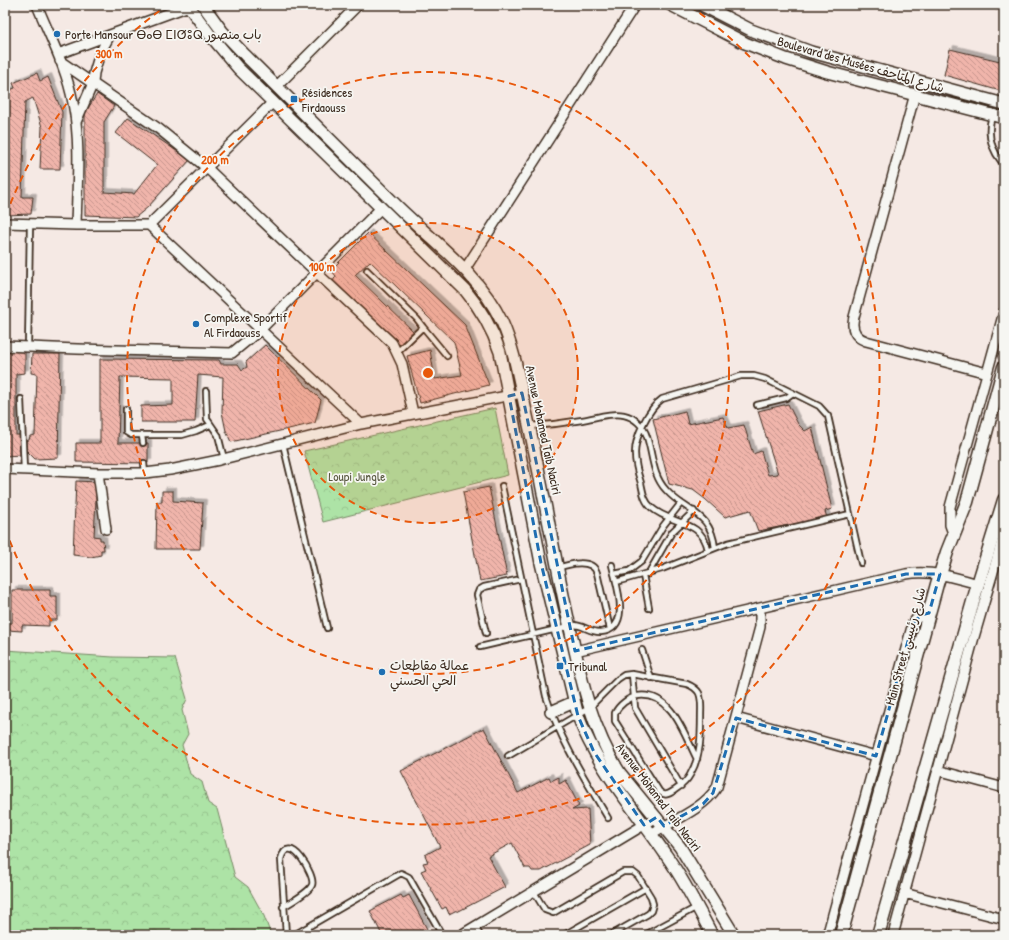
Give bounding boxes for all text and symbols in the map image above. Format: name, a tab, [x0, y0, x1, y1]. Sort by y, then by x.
place label: Porte Mansour ⴱⴰⴱ ⵎⵏⵚⵓⵕ باب منصور	[65, 25, 261, 43]
marker: Porte Mansour ⴱⴰⴱ ⵎⵏⵚⵓⵕ باب منصور	[52, 29, 62, 39]
street label: Boulevard des Musées شارع المتاحف	[775, 32, 947, 97]
text: 300 m	[95, 45, 123, 62]
place label: Résidences Firdaouss	[301, 83, 352, 116]
marker: Résidences Firdaouss	[289, 94, 299, 104]
text: 200 m	[201, 151, 229, 168]
text: 100 m	[309, 258, 335, 275]
place label: Complexe Sportif Al Firdaouss	[204, 308, 288, 341]
marker: Complexe Sportif Al Firdaouss	[191, 319, 201, 329]
street label: Avenue Mohamed Taib Naciri	[521, 364, 567, 496]
centre of rings	[421, 366, 435, 380]
park label: Loupi Jungle	[328, 467, 386, 485]
street label: Main Street شارع رئيسي	[881, 585, 932, 708]
place label: عمالة مقاطعات الحي الحسني	[390, 656, 470, 692]
place label: Tribunal	[568, 657, 608, 675]
marker: Tribunal	[555, 661, 565, 671]
marker: عمالة مقاطعات الحي الحسني	[377, 667, 387, 677]
street label: Avenue Mohamed Taib Naciri	[612, 739, 706, 855]

